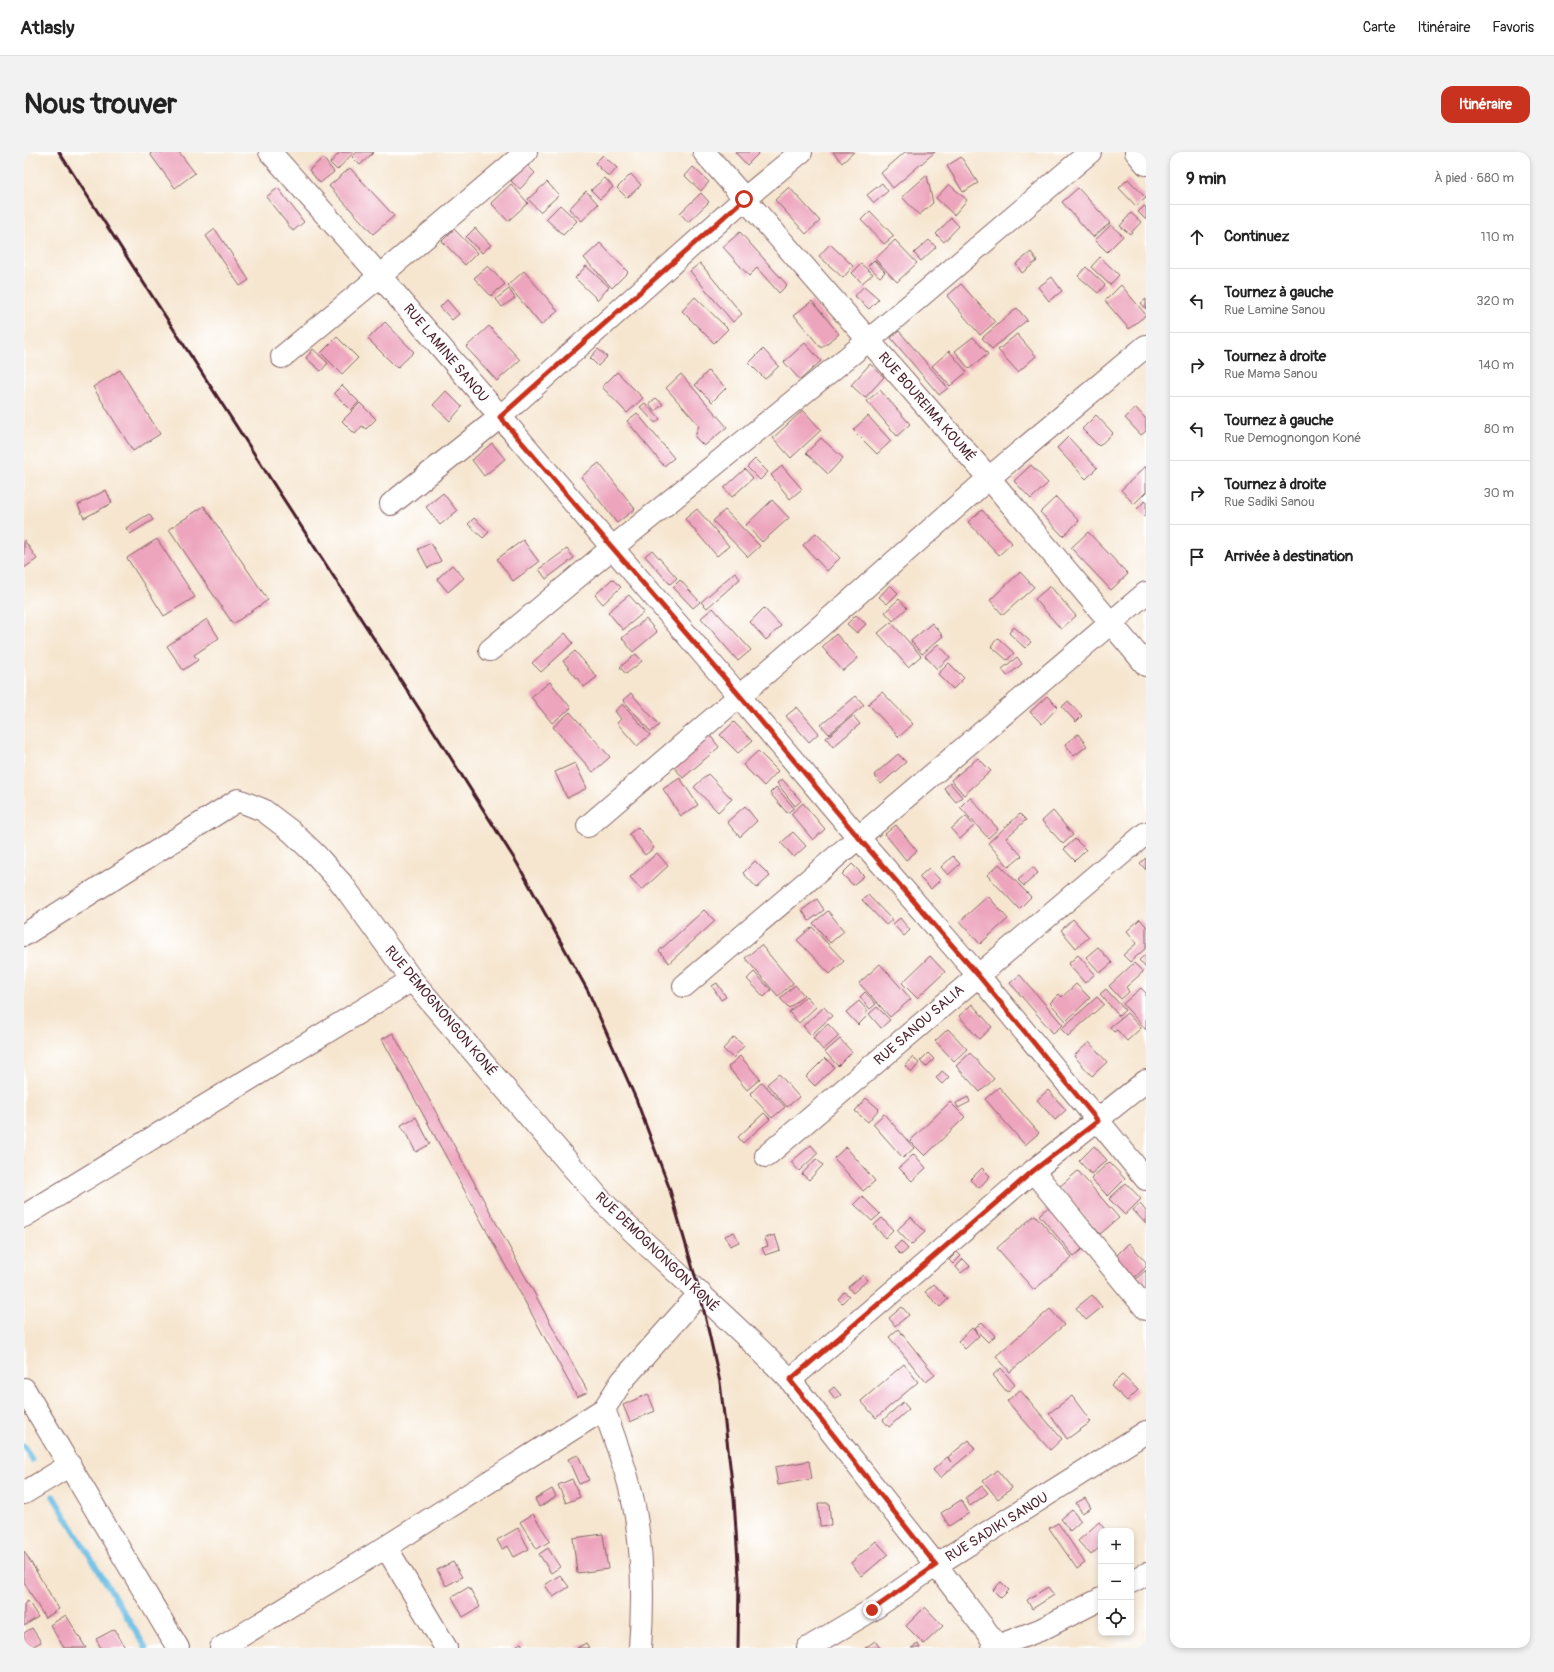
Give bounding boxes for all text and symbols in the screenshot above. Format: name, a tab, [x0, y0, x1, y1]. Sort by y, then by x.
text: Atlasly	[20, 16, 74, 40]
text: Carte	[1363, 19, 1395, 36]
text: Itinéraire	[1417, 19, 1470, 36]
text: Favoris	[1492, 19, 1534, 36]
button: Itinéraire	[1441, 86, 1530, 123]
text: Nous trouver	[24, 87, 177, 122]
text: 9 min	[1186, 168, 1226, 189]
text: À pied · 680 m	[1434, 170, 1514, 186]
route start	[735, 190, 753, 208]
icon: ahead	[1186, 226, 1208, 248]
text: Continuez	[1224, 227, 1289, 246]
text: 110 m	[1481, 229, 1514, 245]
text: Tournez à gauche	[1224, 283, 1334, 302]
icon: left	[1186, 290, 1208, 312]
text: 320 m	[1476, 293, 1514, 309]
street label: RUE LAMINE SANOU	[400, 300, 492, 406]
text: Rue Lamine Sanou	[1224, 302, 1325, 318]
text: Tournez à droite	[1224, 347, 1326, 366]
street label: RUE BOUREIMA KOUMÉ	[875, 348, 980, 465]
icon: right	[1186, 354, 1208, 376]
text: 140 m	[1478, 357, 1514, 373]
text: Rue Mama Sanou	[1224, 366, 1317, 382]
text: Tournez à gauche	[1224, 411, 1334, 430]
icon: left	[1186, 418, 1208, 440]
text: 80 m	[1484, 421, 1514, 437]
text: Rue Demognongon Koné	[1224, 430, 1361, 446]
text: Tournez à droite	[1224, 475, 1326, 494]
icon: right	[1186, 482, 1208, 504]
text: 30 m	[1484, 485, 1514, 501]
text: Rue Sadiki Sanou	[1224, 494, 1315, 510]
icon: arrive	[1186, 546, 1208, 568]
text: Arrivée à destination	[1224, 547, 1353, 566]
street label: RUE DEMOGNONGON KONÉ	[381, 942, 501, 1080]
street label: RUE SANOU SALIA	[870, 981, 968, 1069]
street label: RUE DEMOGNONGON KONÉ	[592, 1188, 723, 1315]
street label: RUE SADIKI SANOU	[942, 1489, 1052, 1565]
map controls	[1098, 1528, 1134, 1636]
button: +	[1098, 1528, 1134, 1564]
button: −	[1098, 1564, 1134, 1600]
button: locate	[1098, 1600, 1134, 1636]
route end	[863, 1601, 881, 1619]

